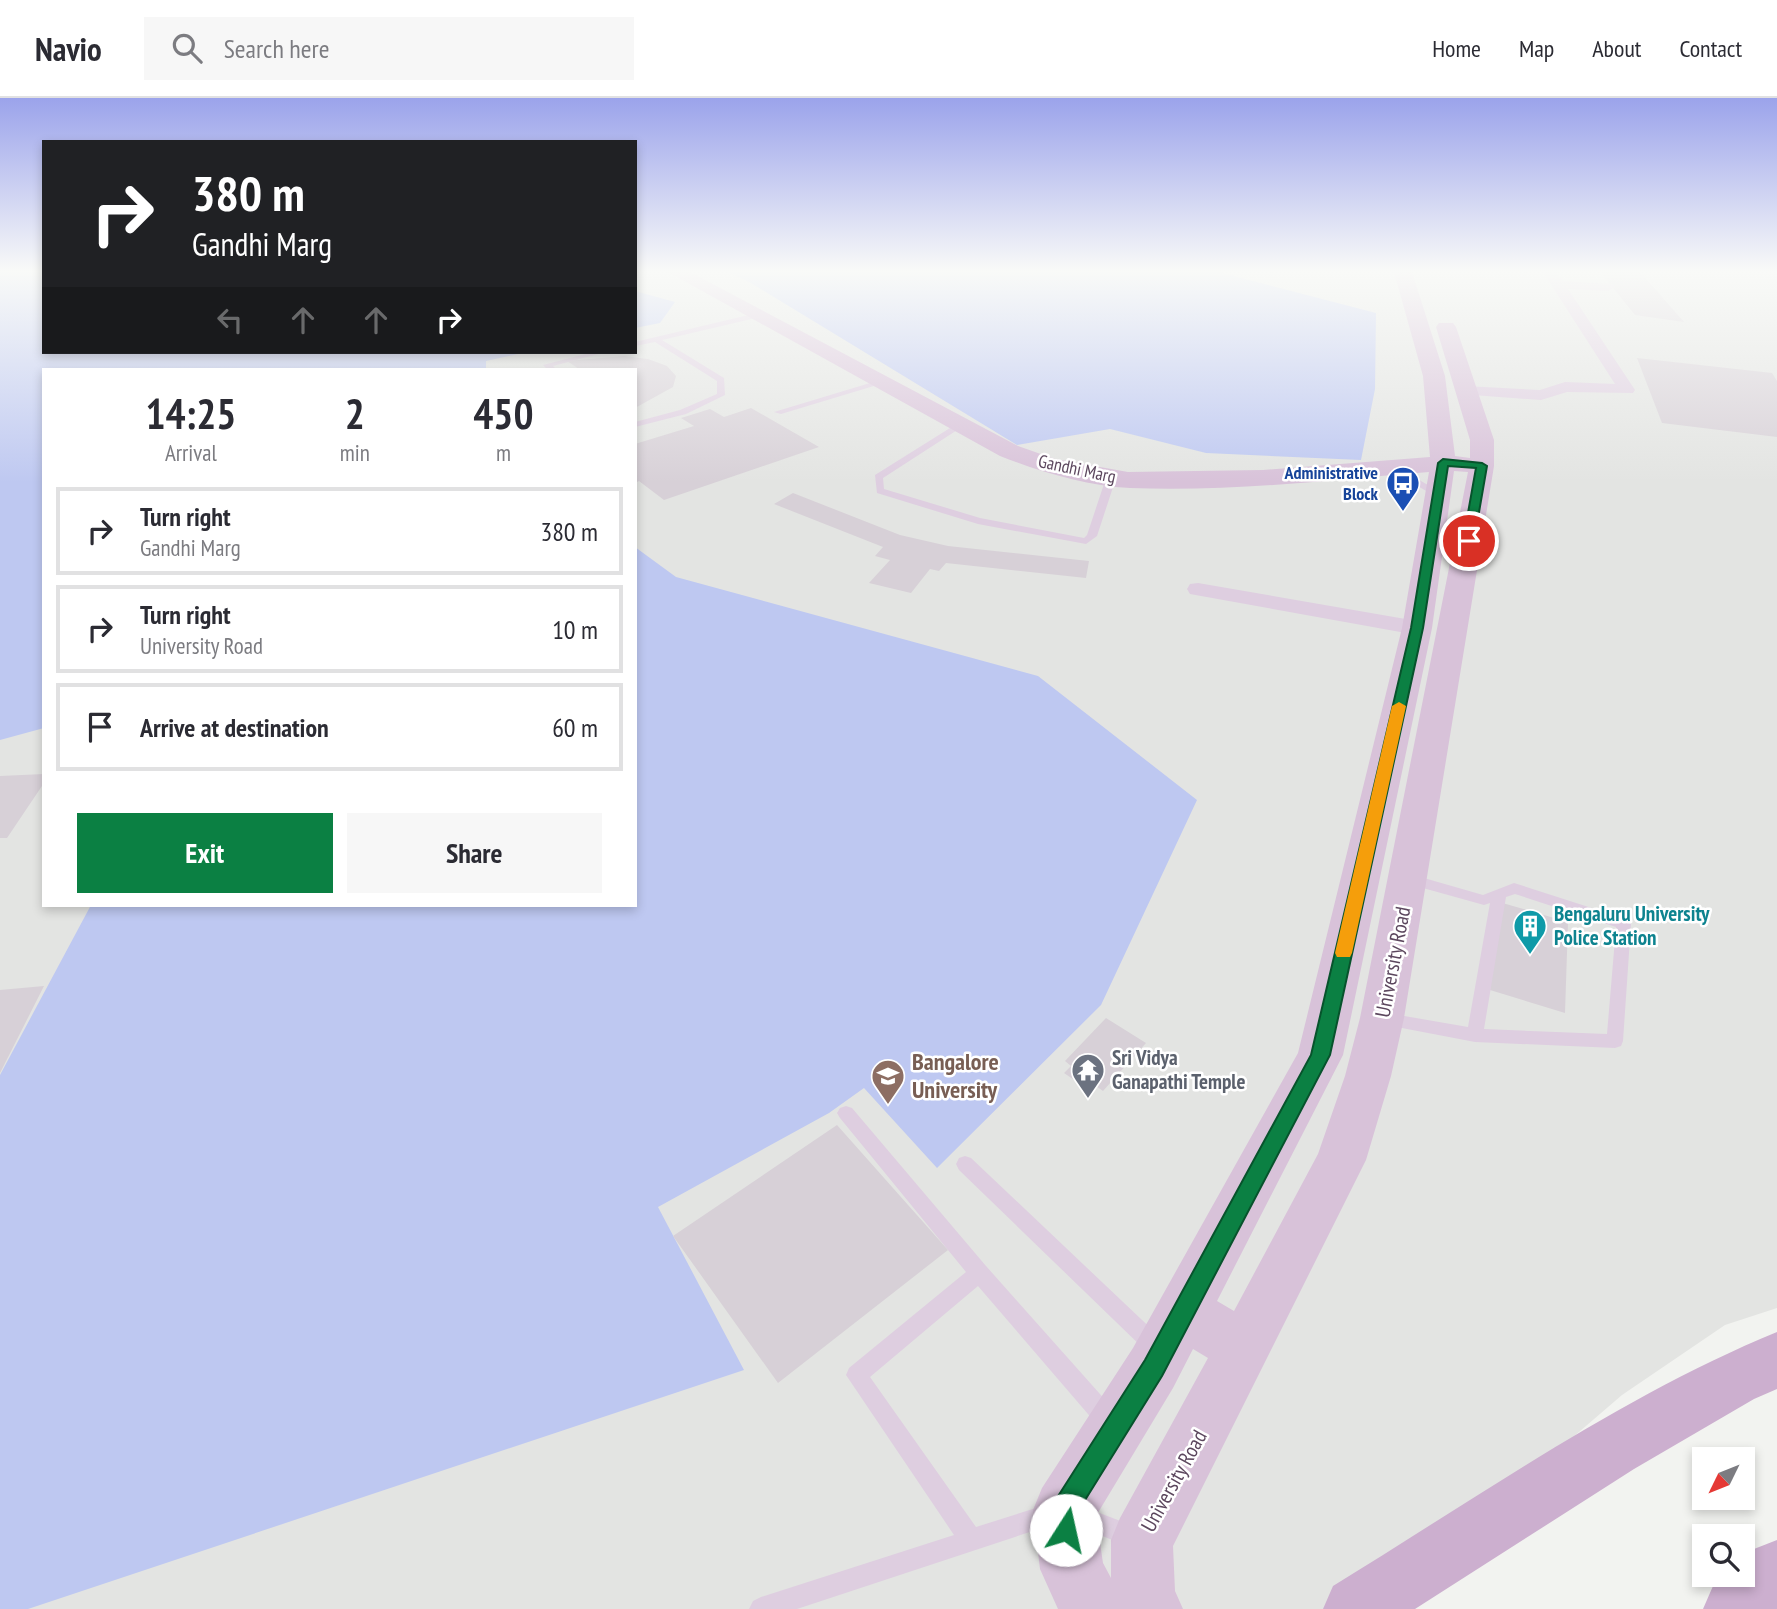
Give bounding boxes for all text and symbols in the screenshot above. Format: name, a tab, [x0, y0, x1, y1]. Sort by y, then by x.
search box	[144, 17, 634, 80]
text: Navio	[35, 27, 102, 70]
icon: search	[168, 29, 206, 67]
text: Search here	[224, 32, 329, 65]
text: Home	[1432, 33, 1481, 64]
text: Map	[1519, 33, 1554, 64]
text: About	[1592, 33, 1641, 64]
text: Contact	[1679, 33, 1742, 64]
text: 380 m	[192, 161, 305, 225]
icon: right	[77, 168, 168, 259]
text: Gandhi Marg	[192, 223, 332, 265]
icon: left	[211, 301, 249, 339]
icon: ahead	[284, 301, 322, 339]
icon: ahead	[357, 301, 395, 339]
icon: right	[430, 301, 468, 339]
text: 14:25	[145, 386, 236, 441]
text: 2	[345, 386, 365, 441]
text: 450	[473, 386, 534, 441]
text: Arrival	[165, 438, 217, 467]
text: min	[340, 438, 370, 467]
text: m	[496, 438, 511, 467]
street label: Gandhi Marg	[1036, 449, 1118, 488]
place label: Administrative Block	[1284, 461, 1379, 505]
bus stop icon: Administrative Block	[1384, 464, 1422, 513]
text: Turn right	[140, 500, 231, 533]
pin	[1439, 511, 1499, 571]
icon: right	[81, 512, 119, 550]
text: 380 m	[540, 515, 598, 548]
icon: arrive	[1450, 522, 1488, 560]
text: Gandhi Marg	[140, 533, 241, 562]
text: Turn right	[140, 598, 231, 631]
icon: right	[81, 610, 119, 648]
text: 10 m	[552, 613, 598, 646]
text: University Road	[140, 631, 263, 660]
icon: arrive	[81, 708, 119, 746]
text: Arrive at destination	[140, 711, 329, 744]
text: 60 m	[552, 711, 598, 744]
button: Exit	[77, 813, 333, 893]
button: Share	[347, 813, 602, 893]
place label: Bengaluru University Police Station	[1554, 900, 1710, 951]
street label: University Road	[1369, 904, 1416, 1020]
building icon: Bengaluru University Police Station	[1511, 907, 1549, 956]
place label: Sri Vidya Ganapathi Temple	[1112, 1044, 1245, 1095]
place label: Bangalore University	[912, 1046, 999, 1105]
temple icon: Sri Vidya Ganapathi Temple	[1069, 1051, 1107, 1100]
school or university icon: Bangalore University	[869, 1057, 907, 1106]
street label: University Road	[1135, 1425, 1213, 1536]
north arrow	[1692, 1447, 1755, 1510]
map controls	[1692, 1447, 1755, 1587]
position arrow	[1029, 1493, 1103, 1567]
button: search	[1692, 1524, 1755, 1587]

